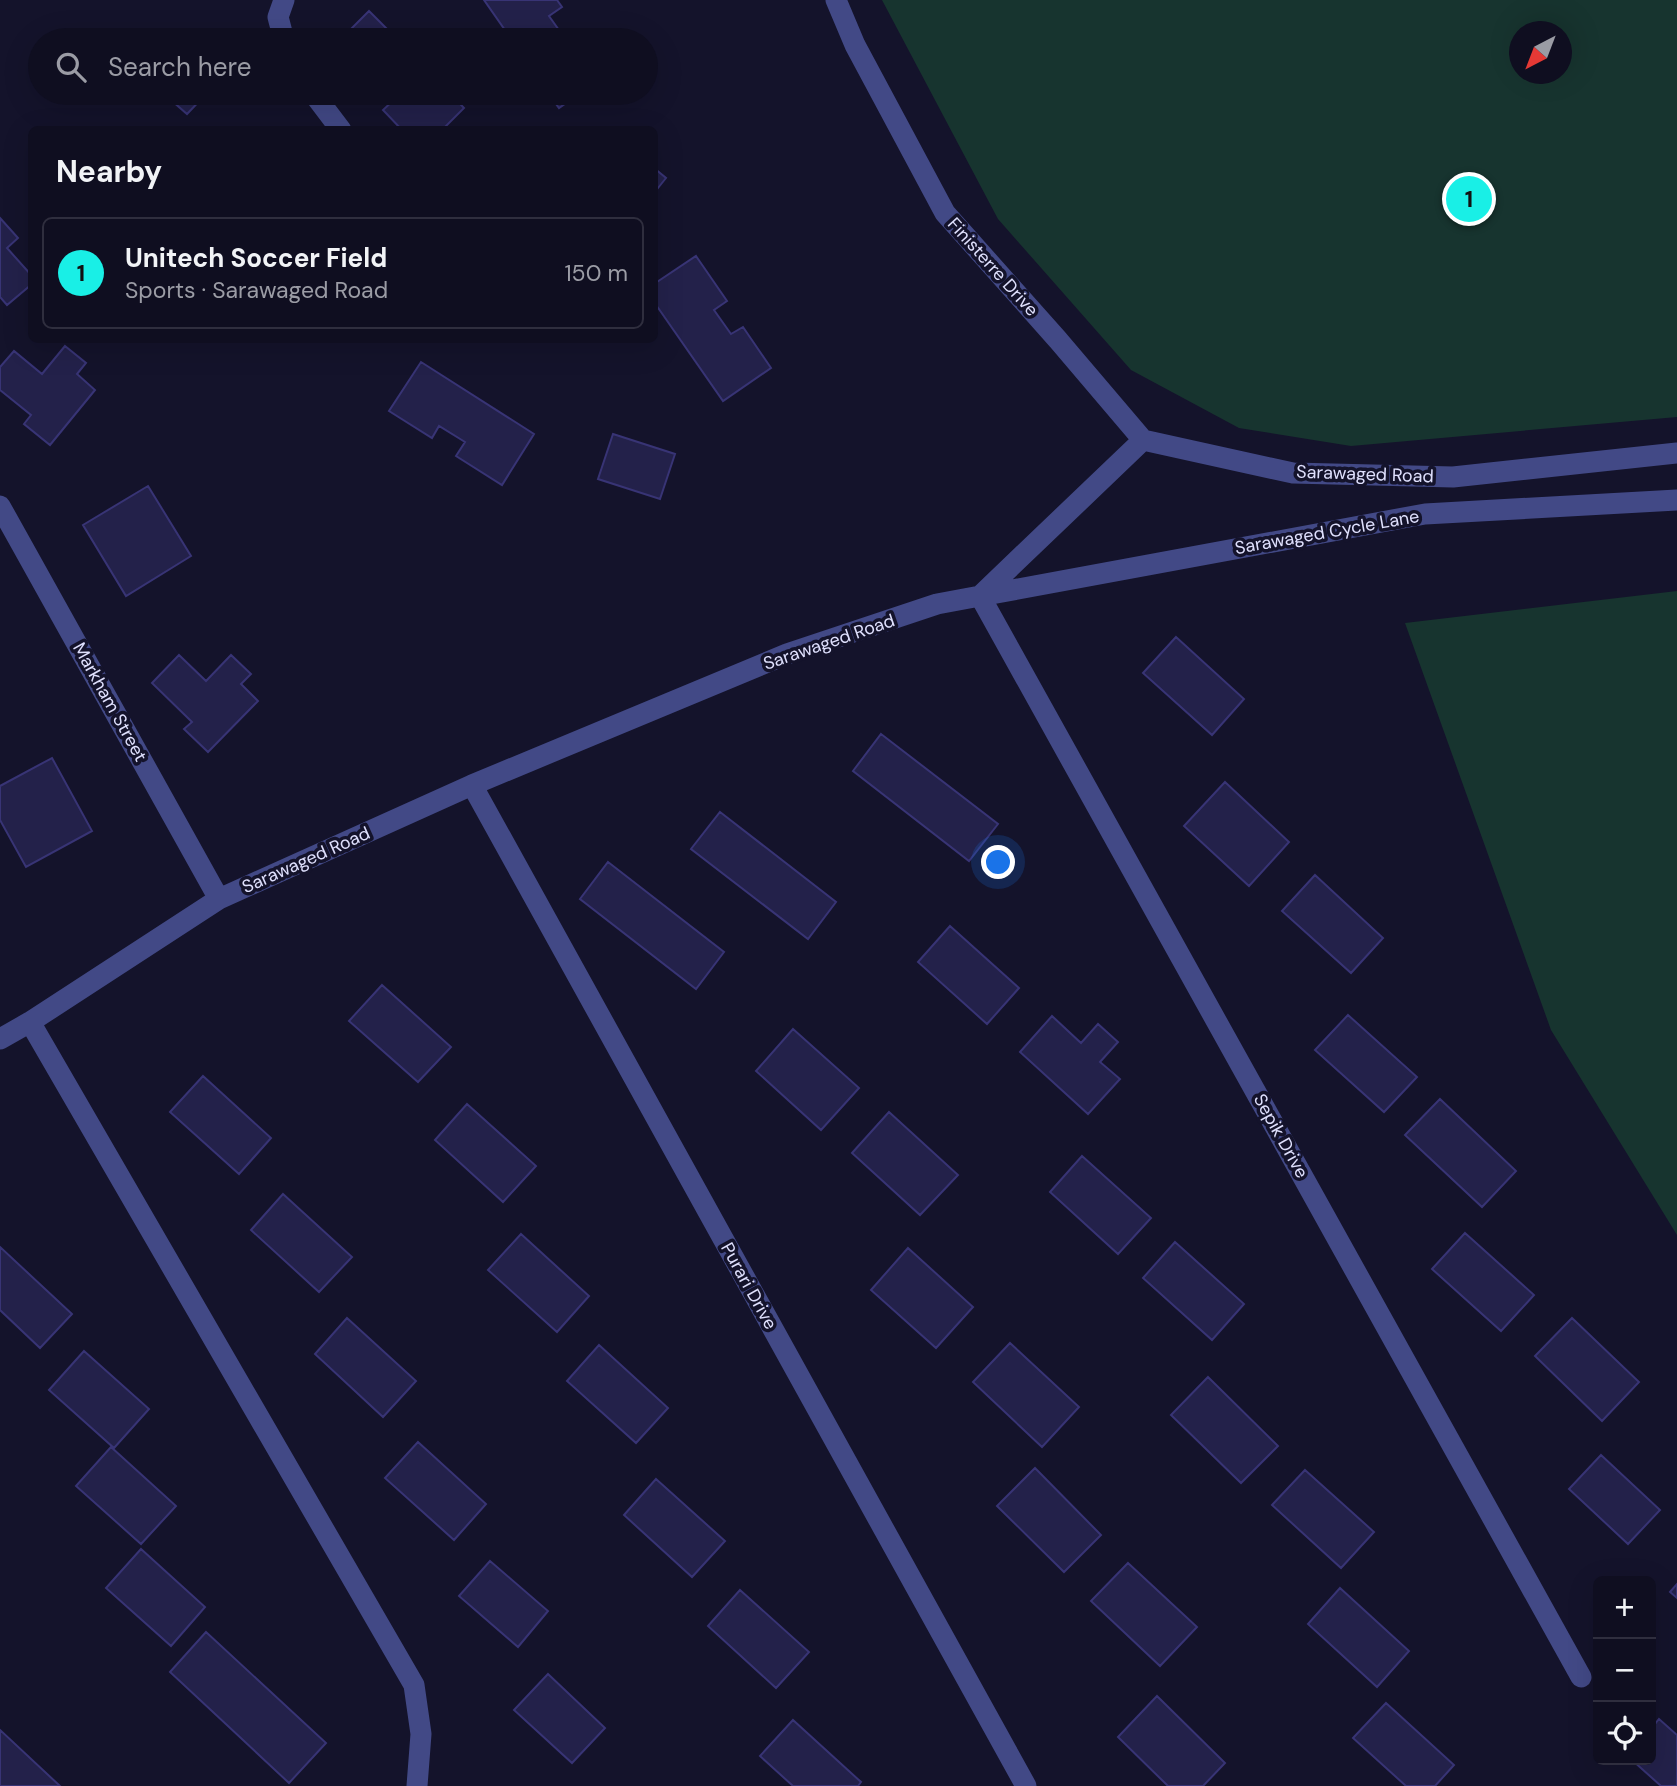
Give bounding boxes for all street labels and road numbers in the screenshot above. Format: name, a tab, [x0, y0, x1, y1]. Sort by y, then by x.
street label: Finisterre Drive	[942, 213, 1044, 321]
street label: Sarawaged Road	[1296, 460, 1434, 488]
street label: Sarawaged Cycle Lane	[1233, 504, 1421, 560]
street label: Sarawaged Road	[760, 608, 898, 676]
street label: Markham Street	[67, 638, 153, 766]
street label: Sarawaged Road	[238, 821, 374, 899]
street label: Sepik Drive	[1248, 1090, 1314, 1182]
street label: Purari Drive	[715, 1238, 783, 1334]

